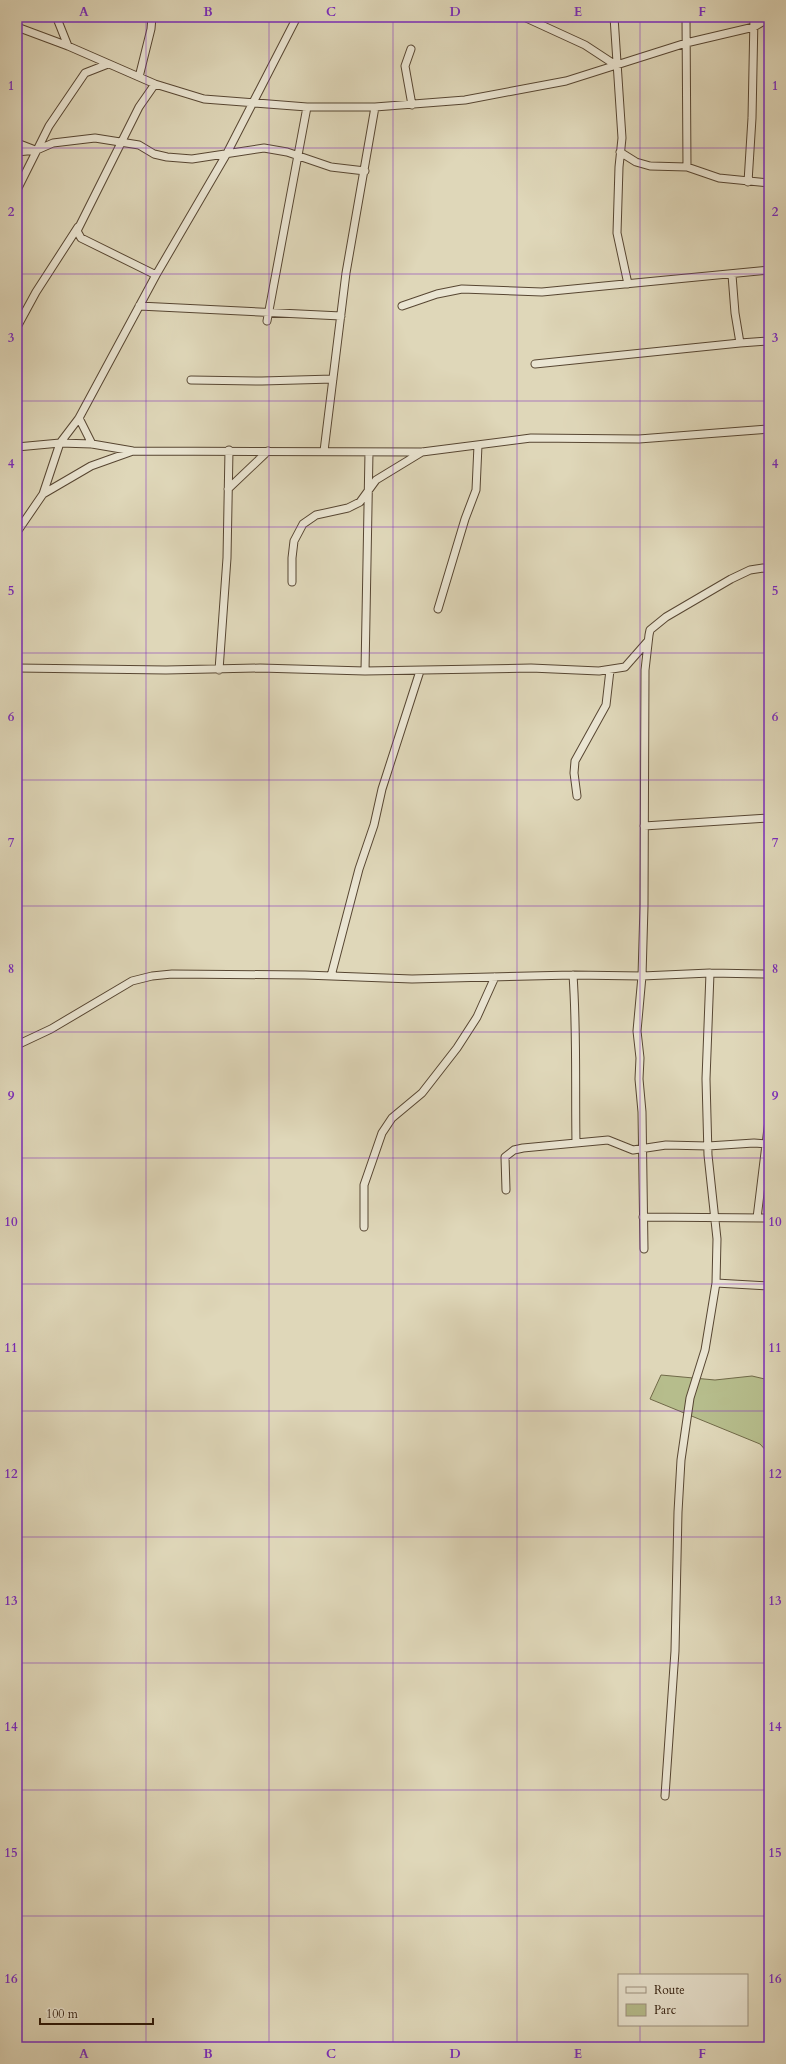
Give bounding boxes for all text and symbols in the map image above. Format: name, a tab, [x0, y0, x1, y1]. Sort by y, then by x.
text: A	[79, 3, 89, 21]
text: B	[203, 3, 213, 21]
text: C	[326, 3, 336, 21]
text: D	[449, 3, 461, 21]
text: E	[574, 3, 582, 21]
text: F	[698, 3, 706, 21]
text: 1	[8, 77, 14, 95]
text: 1	[772, 77, 778, 95]
text: 2	[8, 203, 15, 221]
text: 2	[772, 203, 779, 221]
text: 3	[8, 329, 15, 347]
text: 3	[772, 329, 779, 347]
text: 4	[8, 455, 15, 473]
text: 4	[772, 455, 779, 473]
text: 5	[8, 582, 14, 600]
text: 5	[772, 582, 778, 600]
text: 6	[8, 708, 15, 726]
text: 6	[772, 708, 779, 726]
text: 7	[8, 834, 15, 852]
text: 7	[772, 834, 779, 852]
text: 8	[8, 960, 14, 978]
text: 8	[772, 960, 778, 978]
text: 9	[8, 1087, 15, 1105]
text: 9	[772, 1087, 779, 1105]
text: 10	[4, 1213, 18, 1231]
text: 10	[768, 1213, 782, 1231]
text: 11	[4, 1339, 18, 1357]
text: 11	[768, 1339, 782, 1357]
text: 12	[4, 1465, 18, 1483]
text: 12	[768, 1465, 782, 1483]
text: 13	[4, 1592, 18, 1610]
text: 13	[768, 1592, 782, 1610]
text: 14	[4, 1718, 18, 1736]
text: 14	[768, 1718, 782, 1736]
text: 15	[4, 1844, 18, 1862]
text: 15	[768, 1844, 782, 1862]
text: 16	[4, 1970, 18, 1988]
text: 16	[768, 1970, 782, 1988]
legend	[618, 1974, 748, 2026]
text: Route	[654, 1982, 685, 1998]
scale bar	[40, 2000, 153, 2026]
text: Parc	[654, 2002, 677, 2018]
text: 100 m	[46, 2006, 79, 2022]
text: A	[79, 2045, 89, 2063]
text: B	[203, 2045, 213, 2063]
text: C	[326, 2045, 336, 2063]
text: D	[449, 2045, 461, 2063]
text: E	[574, 2045, 582, 2063]
text: F	[698, 2045, 706, 2063]

